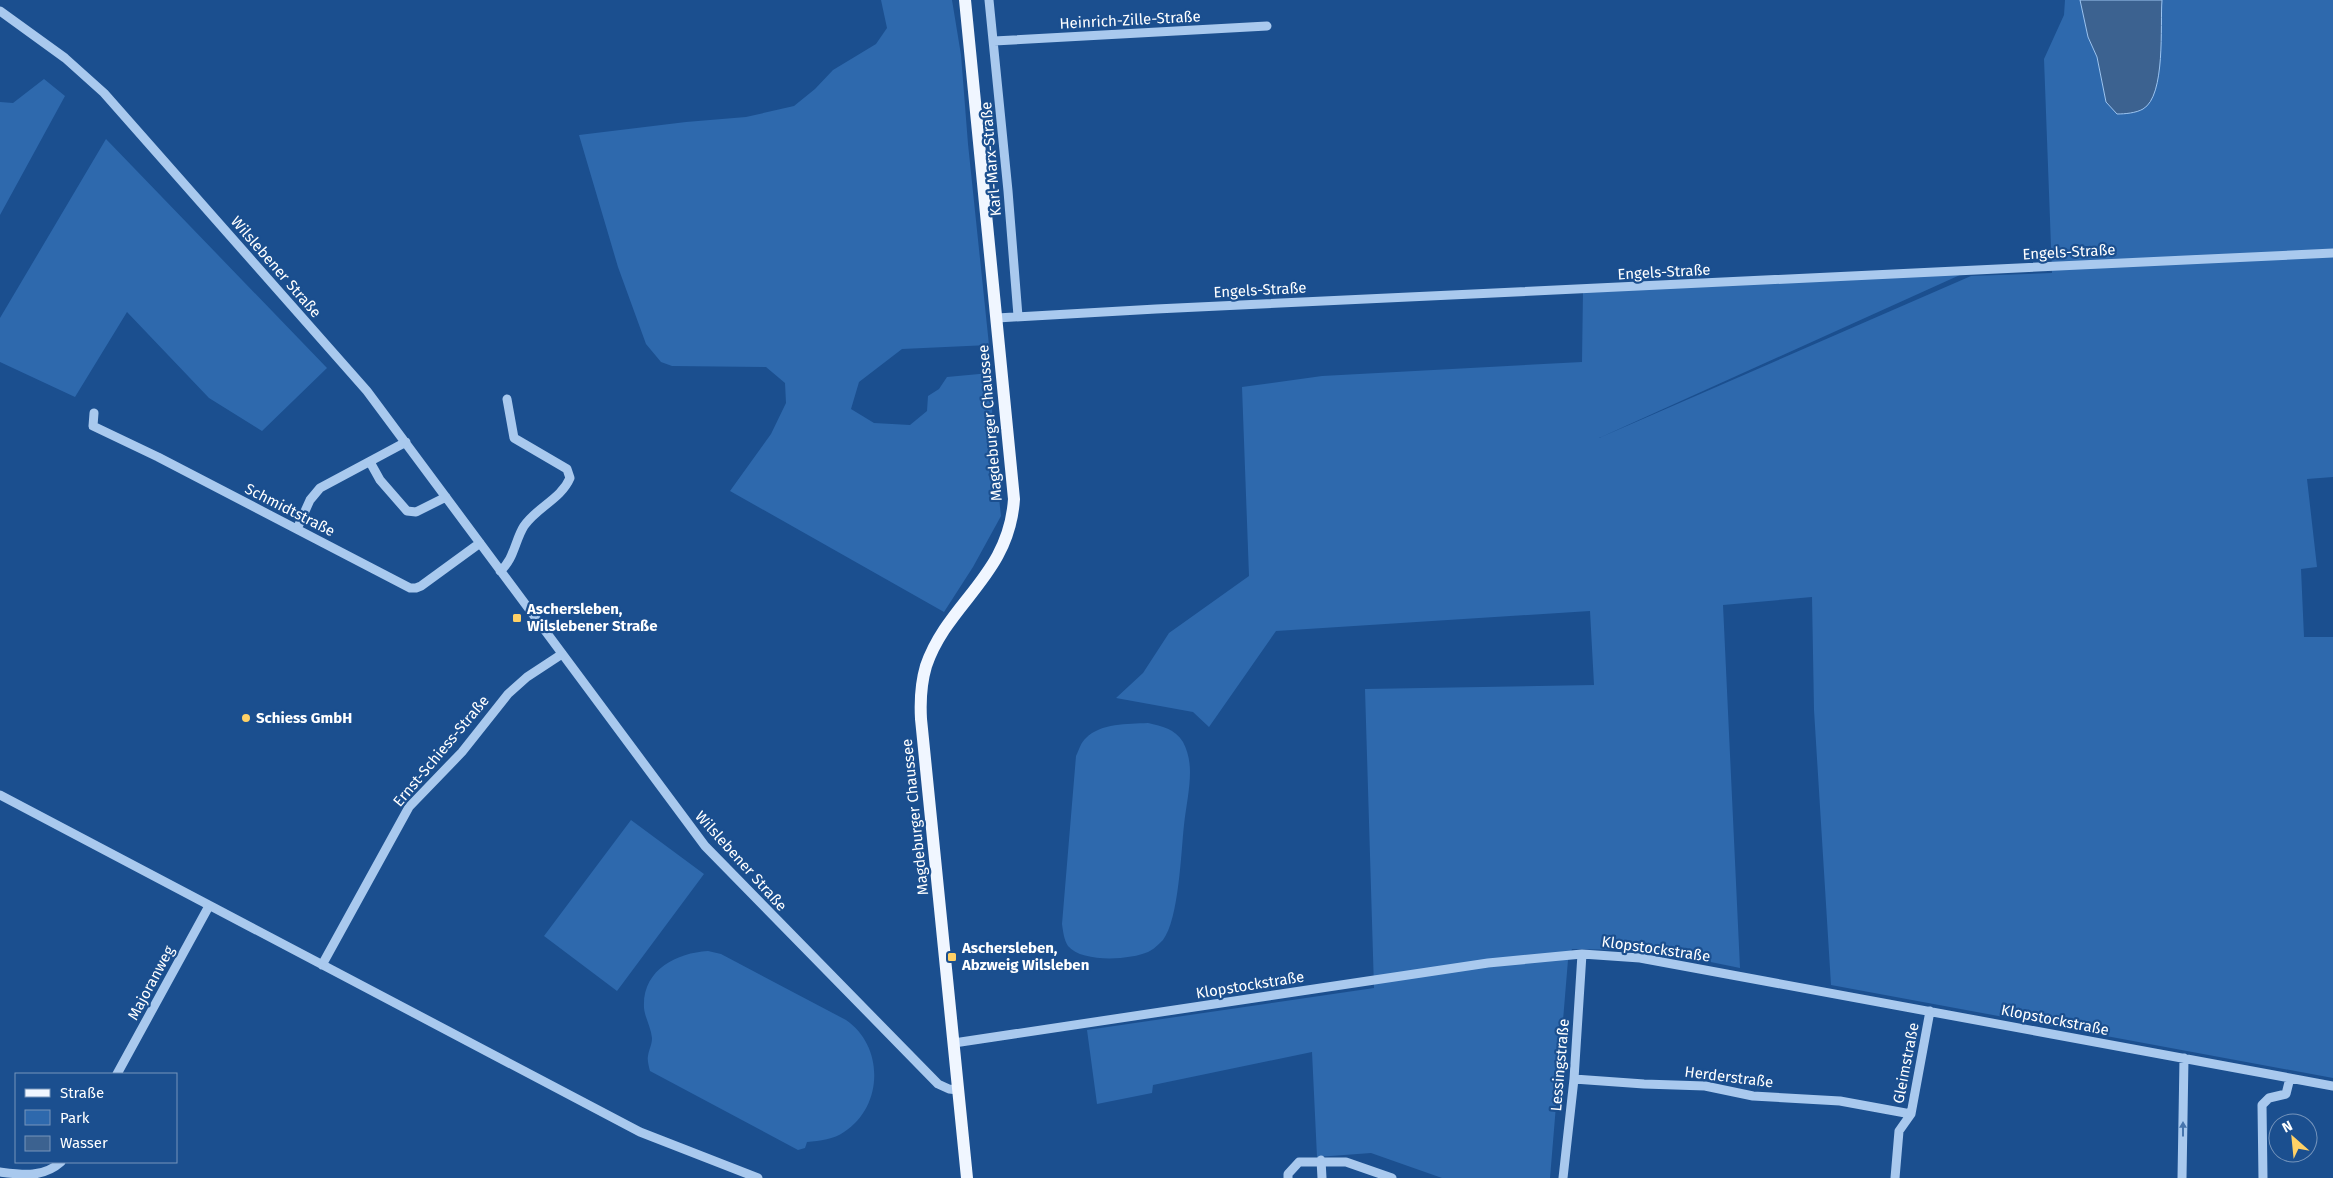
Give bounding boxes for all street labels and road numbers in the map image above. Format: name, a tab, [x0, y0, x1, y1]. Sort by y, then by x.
street label: Heinrich-Zille-Straße	[1059, 7, 1201, 33]
street label: Karl-Marx-Straße	[977, 101, 1005, 217]
street label: Wilslebener Straße	[227, 213, 325, 321]
street label: Engels-Straße	[2022, 241, 2116, 263]
street label: Engels-Straße	[1617, 261, 1711, 283]
street label: Engels-Straße	[1213, 279, 1307, 301]
street label: Magdeburger Chaussee	[974, 344, 1006, 502]
street label: Schmidtstraße	[242, 480, 338, 540]
street label: Ernst-Schiess-Straße	[389, 692, 493, 810]
street label: Magdeburger Chaussee	[898, 738, 932, 896]
street label: Wilslebener Straße	[691, 807, 791, 915]
street label: Klopstockstraße	[1601, 932, 1711, 966]
street label: Majoranweg	[124, 943, 178, 1023]
street label: Klopstockstraße	[1195, 968, 1305, 1002]
street label: Klopstockstraße	[2000, 1001, 2110, 1039]
street label: Lessingstraße	[1547, 1018, 1573, 1112]
street label: Gleimstraße	[1889, 1021, 1923, 1105]
street label: Herderstraße	[1684, 1063, 1774, 1091]

